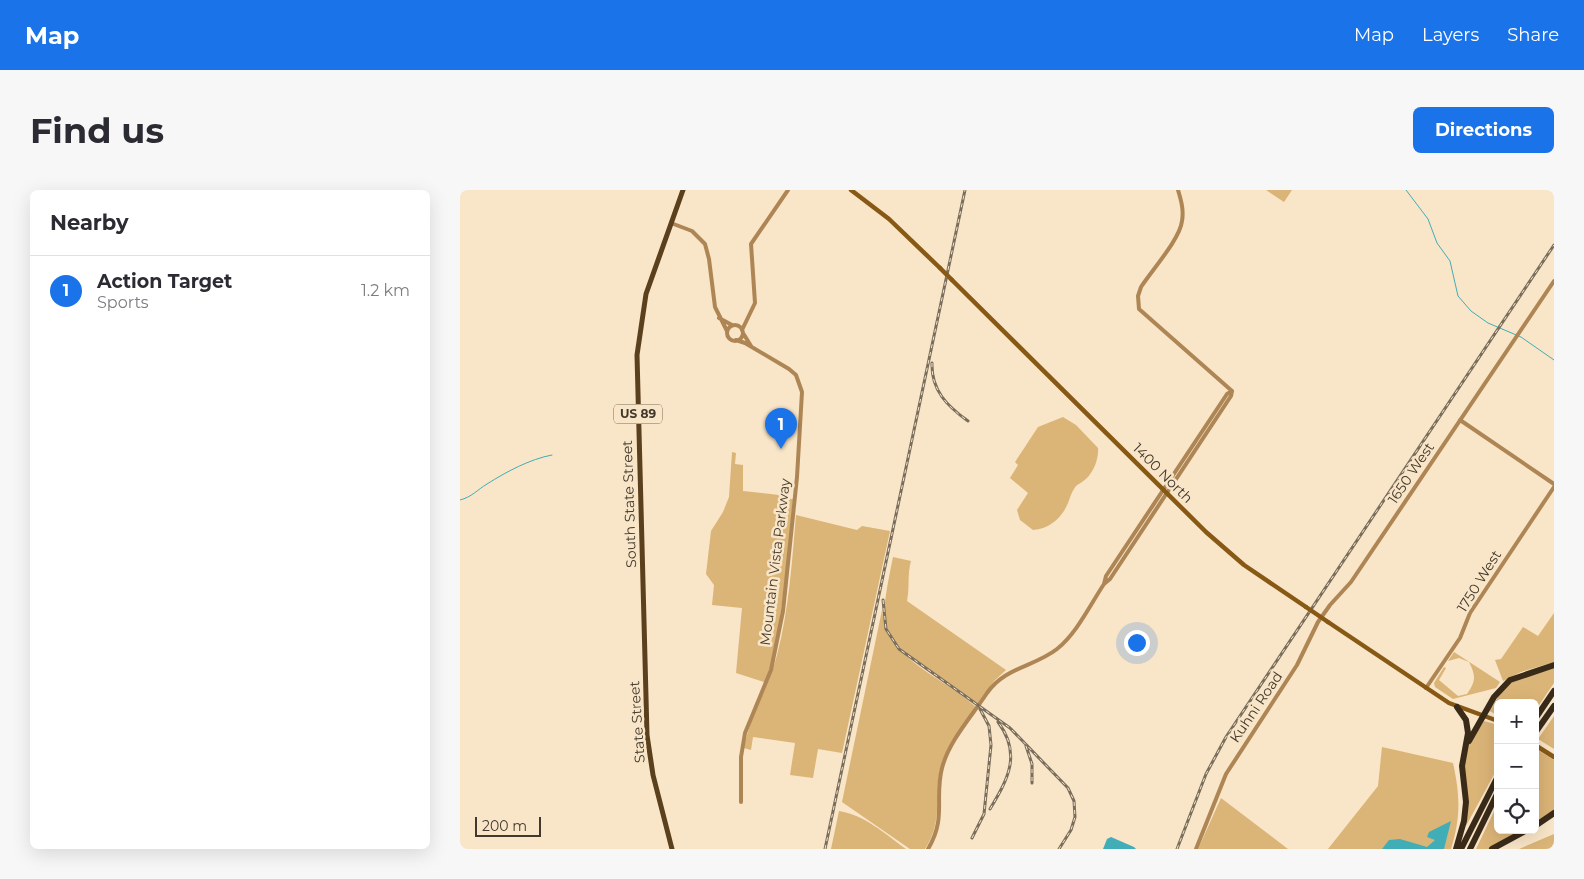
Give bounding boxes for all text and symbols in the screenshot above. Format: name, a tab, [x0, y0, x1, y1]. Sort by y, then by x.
text: Map	[25, 21, 79, 50]
text: Map	[1354, 24, 1394, 46]
text: Layers	[1422, 24, 1479, 46]
text: Share	[1507, 24, 1559, 46]
button: Directions	[1413, 107, 1554, 153]
text: Find us	[30, 109, 164, 152]
text: Nearby	[50, 210, 129, 235]
text: Action Target	[97, 270, 232, 293]
text: 1	[63, 281, 69, 300]
text: 1.2 km	[361, 281, 410, 300]
text: Sports	[97, 293, 149, 312]
road number: US 89	[614, 404, 662, 423]
pin: 1	[765, 408, 797, 449]
street label: 1400 North	[1129, 439, 1197, 507]
street label: 1650 West	[1384, 439, 1438, 507]
street label: South State Street	[618, 440, 640, 568]
street label: Mountain Vista Parkway	[756, 477, 794, 647]
street label: 1750 West	[1453, 546, 1505, 615]
your location	[1124, 630, 1150, 656]
street label: Kuhni Road	[1226, 668, 1286, 746]
street label: State Street	[625, 680, 649, 764]
map controls	[1494, 699, 1539, 834]
button: +	[1494, 699, 1539, 744]
button: −	[1494, 744, 1539, 789]
button: locate	[1494, 789, 1539, 834]
scale bar	[475, 814, 541, 837]
text: 200 m	[482, 817, 527, 835]

